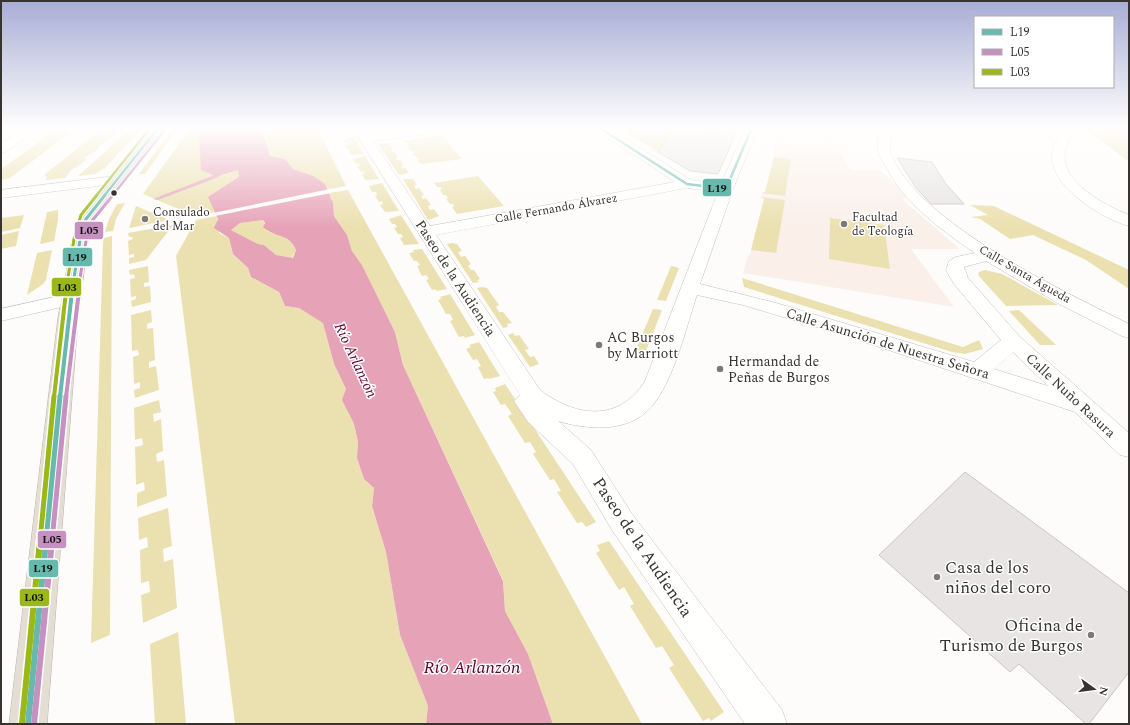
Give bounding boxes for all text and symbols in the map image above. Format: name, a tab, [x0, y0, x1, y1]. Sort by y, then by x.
legend	[974, 16, 1114, 88]
text: L19	[1010, 23, 1030, 42]
text: L05	[1010, 43, 1030, 62]
text: L03	[1010, 63, 1030, 82]
line badge: L19	[702, 178, 732, 197]
text: L19	[707, 180, 727, 197]
unlabelled marker	[109, 188, 119, 198]
street label: Calle Fernando Álvarez	[493, 188, 619, 229]
place label: Consulado del Mar	[153, 203, 210, 236]
place label: Facultad de Teología	[852, 208, 914, 241]
marker: Consulado del Mar	[140, 214, 150, 224]
street label: Paseo de la Audiencia	[410, 216, 501, 341]
marker: Facultad de Teología	[839, 219, 849, 229]
line badge: L05	[74, 221, 104, 240]
text: L05	[79, 222, 99, 239]
street label: Calle Santa Águeda	[975, 240, 1074, 309]
line badge: L19	[62, 247, 93, 267]
text: L19	[67, 249, 87, 266]
line badge: L03	[51, 277, 82, 297]
text: L03	[57, 279, 77, 296]
street label: Calle Asunción de Nuestra Señora	[783, 302, 992, 385]
water label: Río Arlanzón	[328, 319, 383, 402]
place label: AC Burgos by Marriott	[607, 327, 678, 364]
marker: AC Burgos by Marriott	[594, 340, 604, 350]
street label: Calle Nuño Rasura	[1021, 348, 1120, 443]
place label: Hermandad de Peñas de Burgos	[728, 351, 830, 388]
marker: Hermandad de Peñas de Burgos	[715, 364, 725, 374]
street label: Paseo de la Audiencia	[586, 472, 699, 623]
line badge: L05	[37, 530, 67, 549]
text: L05	[42, 531, 62, 548]
place label: Casa de los niños del coro	[945, 555, 1051, 601]
line badge: L19	[28, 559, 59, 578]
text: L19	[33, 560, 53, 577]
marker: Casa de los niños del coro	[932, 572, 942, 582]
line badge: L03	[19, 588, 50, 607]
text: L03	[24, 589, 44, 606]
place label: Oficina de Turismo de Burgos	[940, 613, 1083, 659]
marker: Oficina de Turismo de Burgos	[1086, 630, 1096, 640]
water label: Río Arlanzón	[423, 654, 521, 681]
north arrow	[1074, 669, 1114, 709]
text: N	[1094, 685, 1113, 698]

